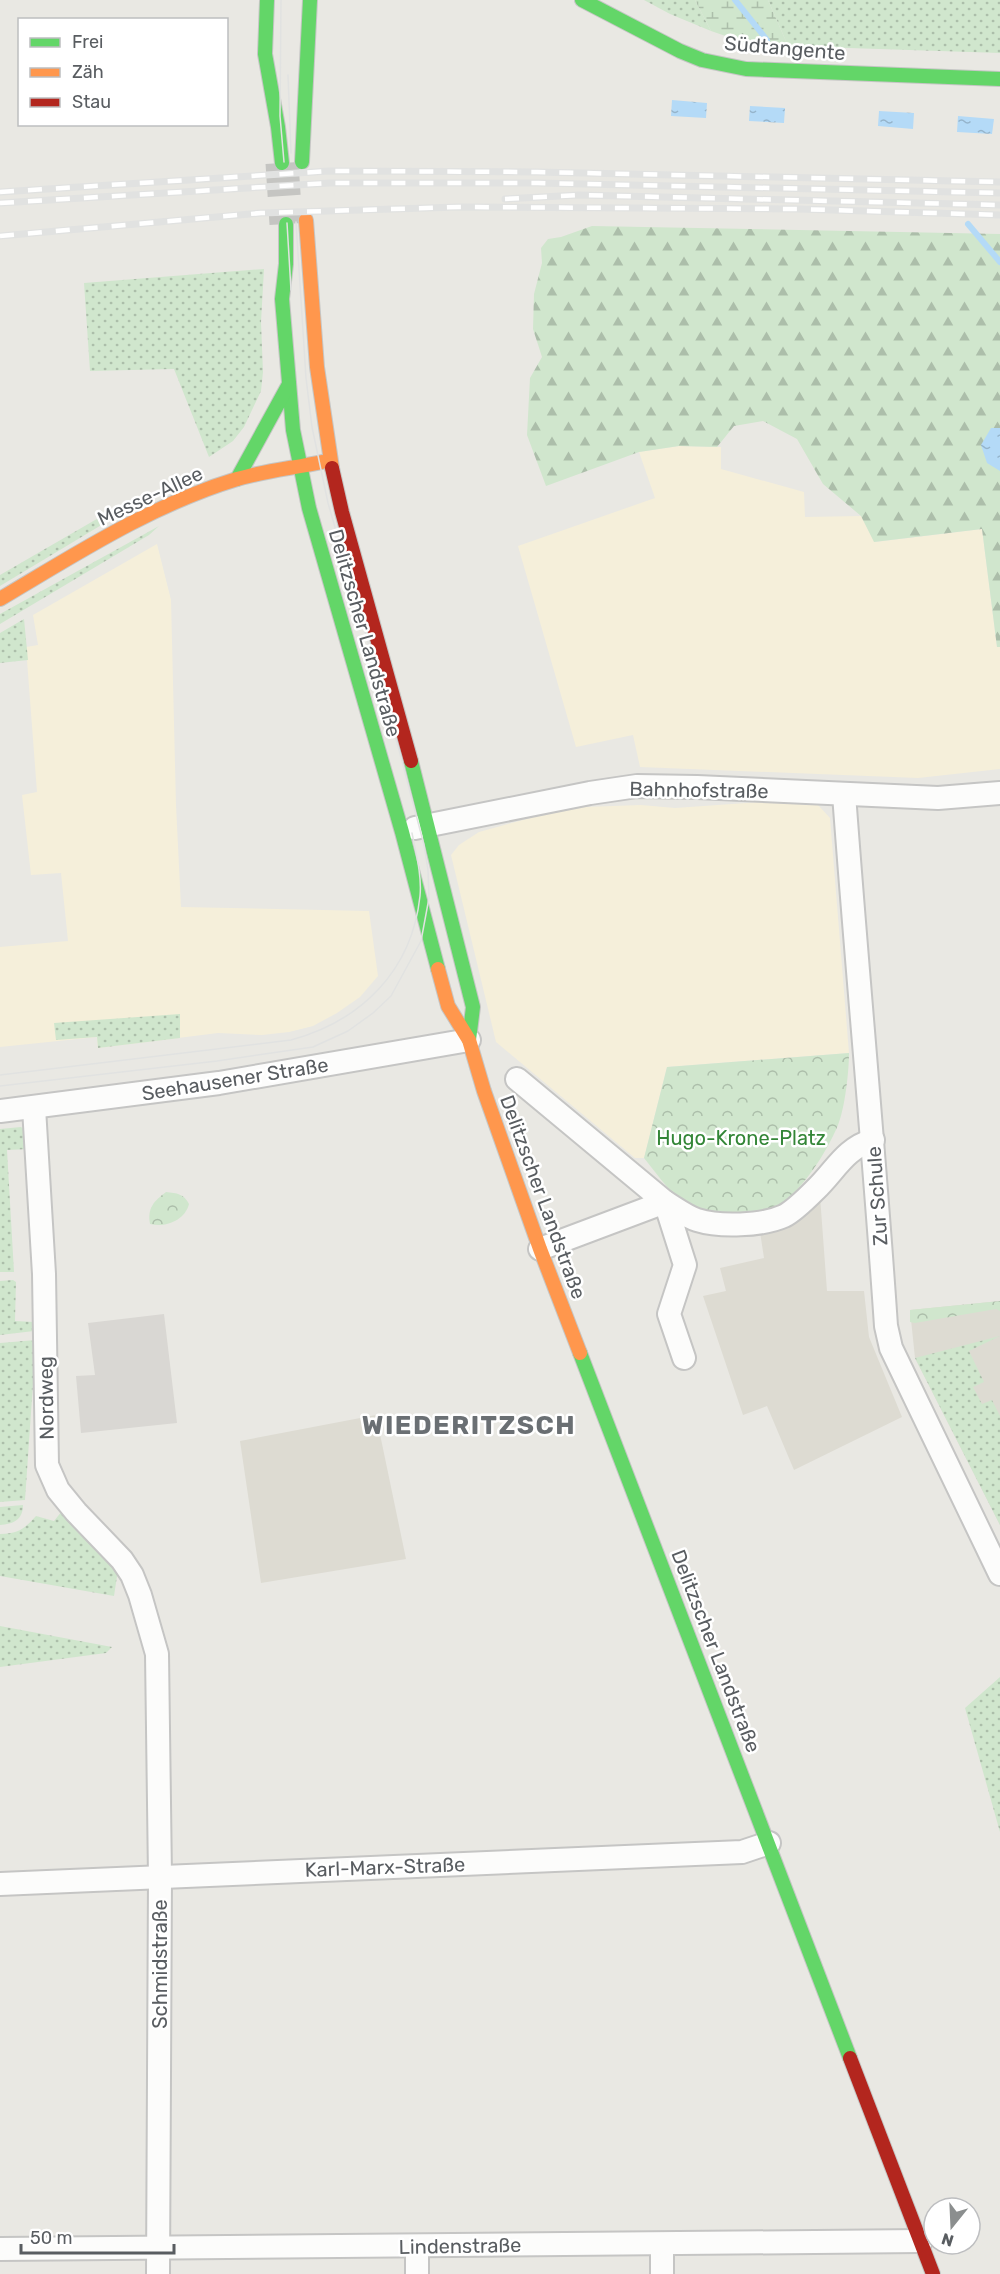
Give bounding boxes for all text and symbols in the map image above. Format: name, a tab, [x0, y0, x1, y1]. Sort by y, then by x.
legend	[18, 18, 228, 126]
text: Frei	[72, 31, 103, 53]
street label: Südtangente	[723, 31, 847, 65]
text: Zäh	[72, 61, 104, 83]
text: Stau	[72, 91, 111, 113]
street label: Messe-Allee	[94, 461, 206, 531]
street label: Delitzscher Landstraße	[324, 526, 406, 740]
street label: Bahnhofstraße	[629, 777, 769, 803]
street label: Seehausener Straße	[140, 1052, 330, 1106]
street label: Delitzscher Landstraße	[495, 1092, 591, 1302]
park label: Hugo-Krone-Platz	[656, 1126, 826, 1150]
street label: Zur Schule	[862, 1146, 892, 1246]
street label: Nordweg	[33, 1356, 59, 1440]
district label: WIEDERITZSCH	[362, 1410, 576, 1441]
street label: Delitzscher Landstraße	[666, 1546, 766, 1756]
street label: Karl-Marx-Straße	[304, 1852, 466, 1882]
street label: Schmidstraße	[148, 1899, 172, 2029]
north arrow	[922, 2196, 982, 2256]
scale bar	[21, 2217, 174, 2255]
text: 50 m	[30, 2227, 73, 2249]
text: N	[939, 2229, 956, 2251]
street label: Lindenstraße	[398, 2233, 522, 2259]

